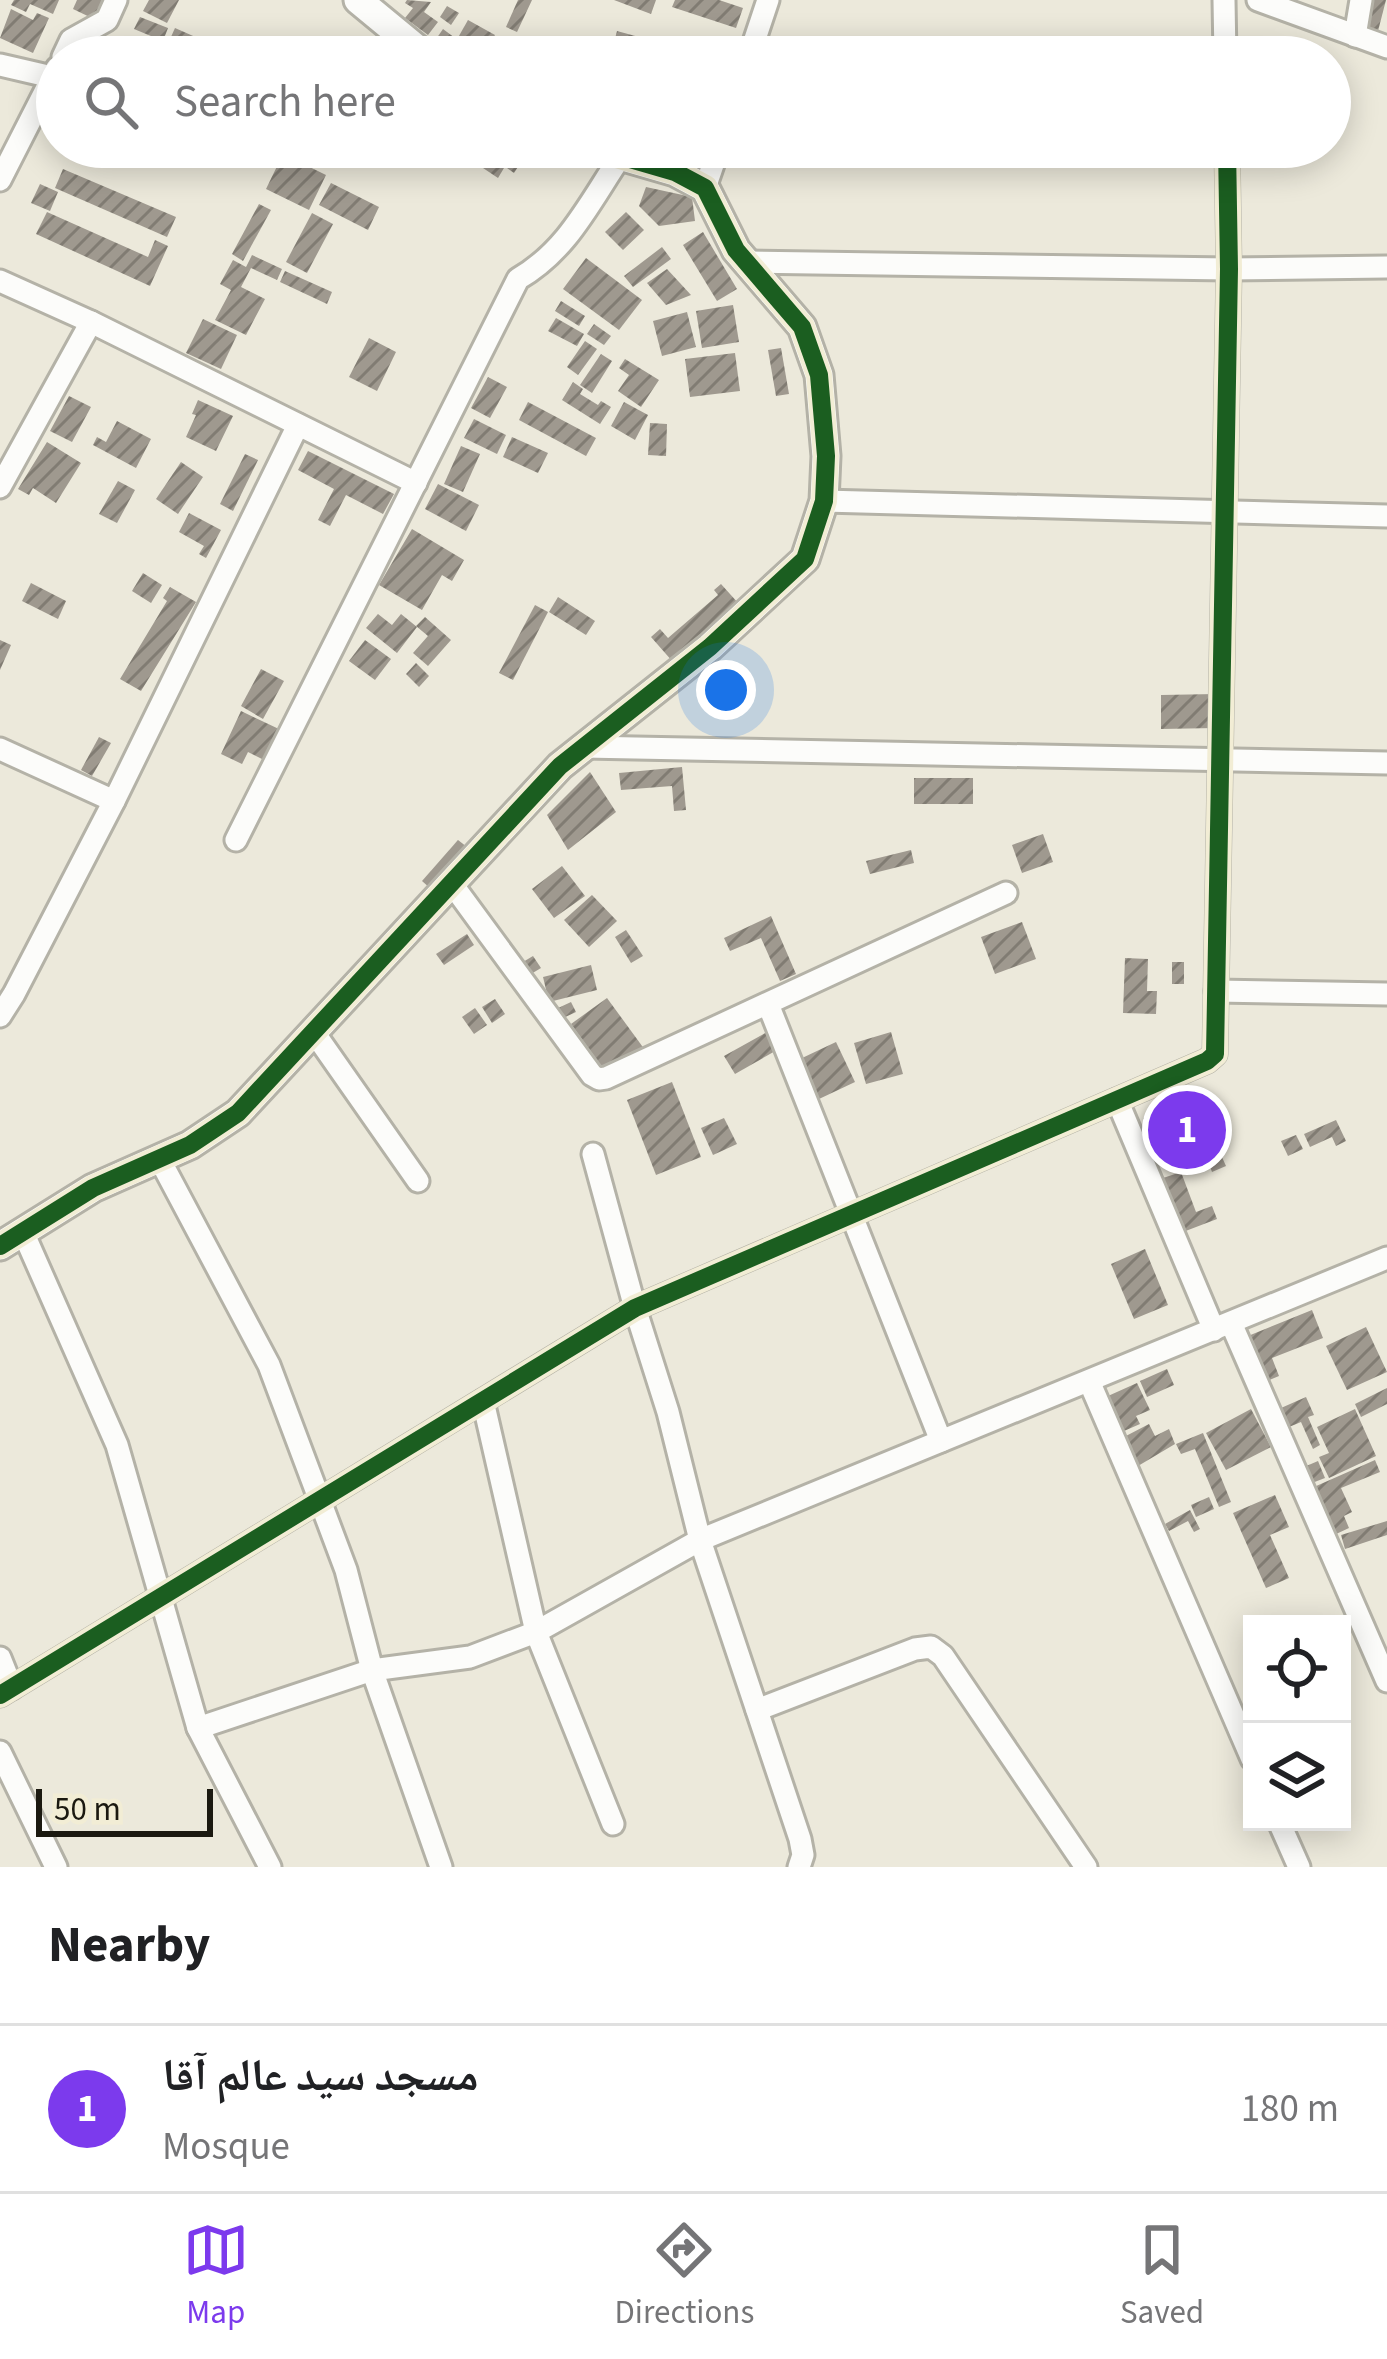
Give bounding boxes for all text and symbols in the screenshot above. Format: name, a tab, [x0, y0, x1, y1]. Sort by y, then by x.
search box	[36, 36, 1351, 168]
icon: search	[78, 69, 144, 135]
text: Search here	[174, 70, 396, 134]
your location	[696, 660, 756, 720]
pin: 1	[1148, 1085, 1226, 1175]
map controls	[1243, 1615, 1351, 1831]
button: locate	[1243, 1615, 1351, 1723]
button: layers	[1243, 1723, 1351, 1831]
scale bar	[36, 1783, 213, 1836]
text: 50 m	[54, 1786, 121, 1833]
text: Nearby	[48, 1909, 210, 1981]
text: مسجد سید عالم آقا	[162, 2044, 479, 2108]
text: 1	[77, 2081, 97, 2137]
text: 180 m	[1241, 2081, 1339, 2137]
text: Mosque	[162, 2119, 290, 2175]
tab: Map	[183, 2217, 249, 2336]
tab: Directions	[615, 2217, 754, 2336]
tab: Saved	[1120, 2217, 1204, 2336]

